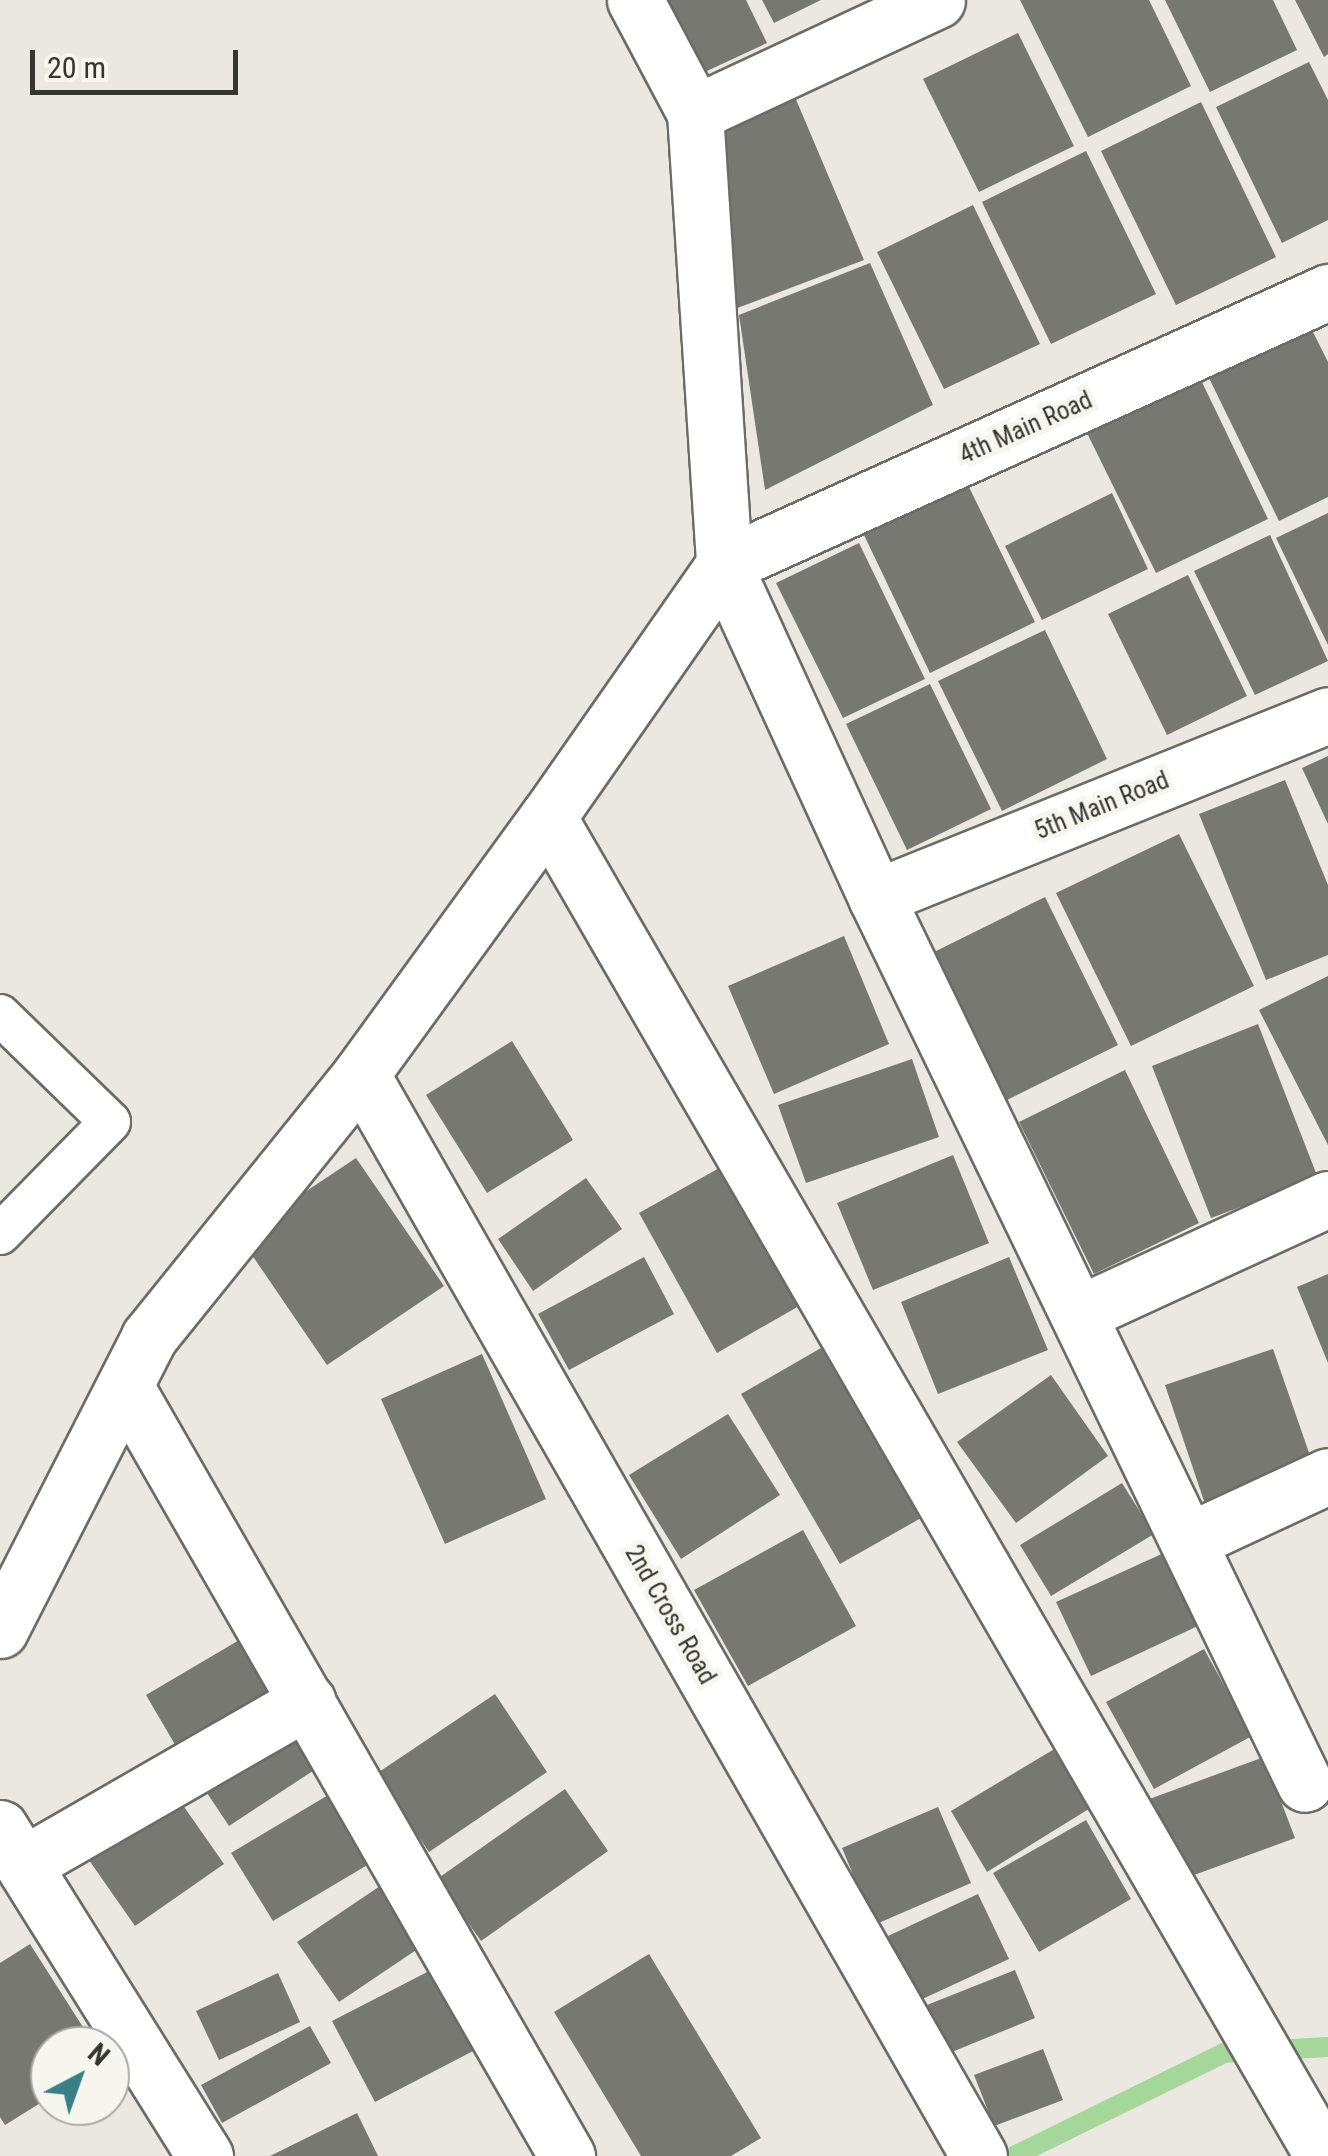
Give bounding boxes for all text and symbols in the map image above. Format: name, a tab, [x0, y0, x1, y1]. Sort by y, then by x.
scale bar	[35, 30, 242, 92]
text: 20 m	[47, 50, 106, 85]
street label: 4th Main Road	[955, 385, 1097, 471]
street label: 5th Main Road	[1030, 765, 1174, 847]
street label: 2nd Cross Road	[618, 1540, 722, 1690]
north arrow	[30, 2026, 130, 2126]
text: N	[81, 2036, 116, 2073]

